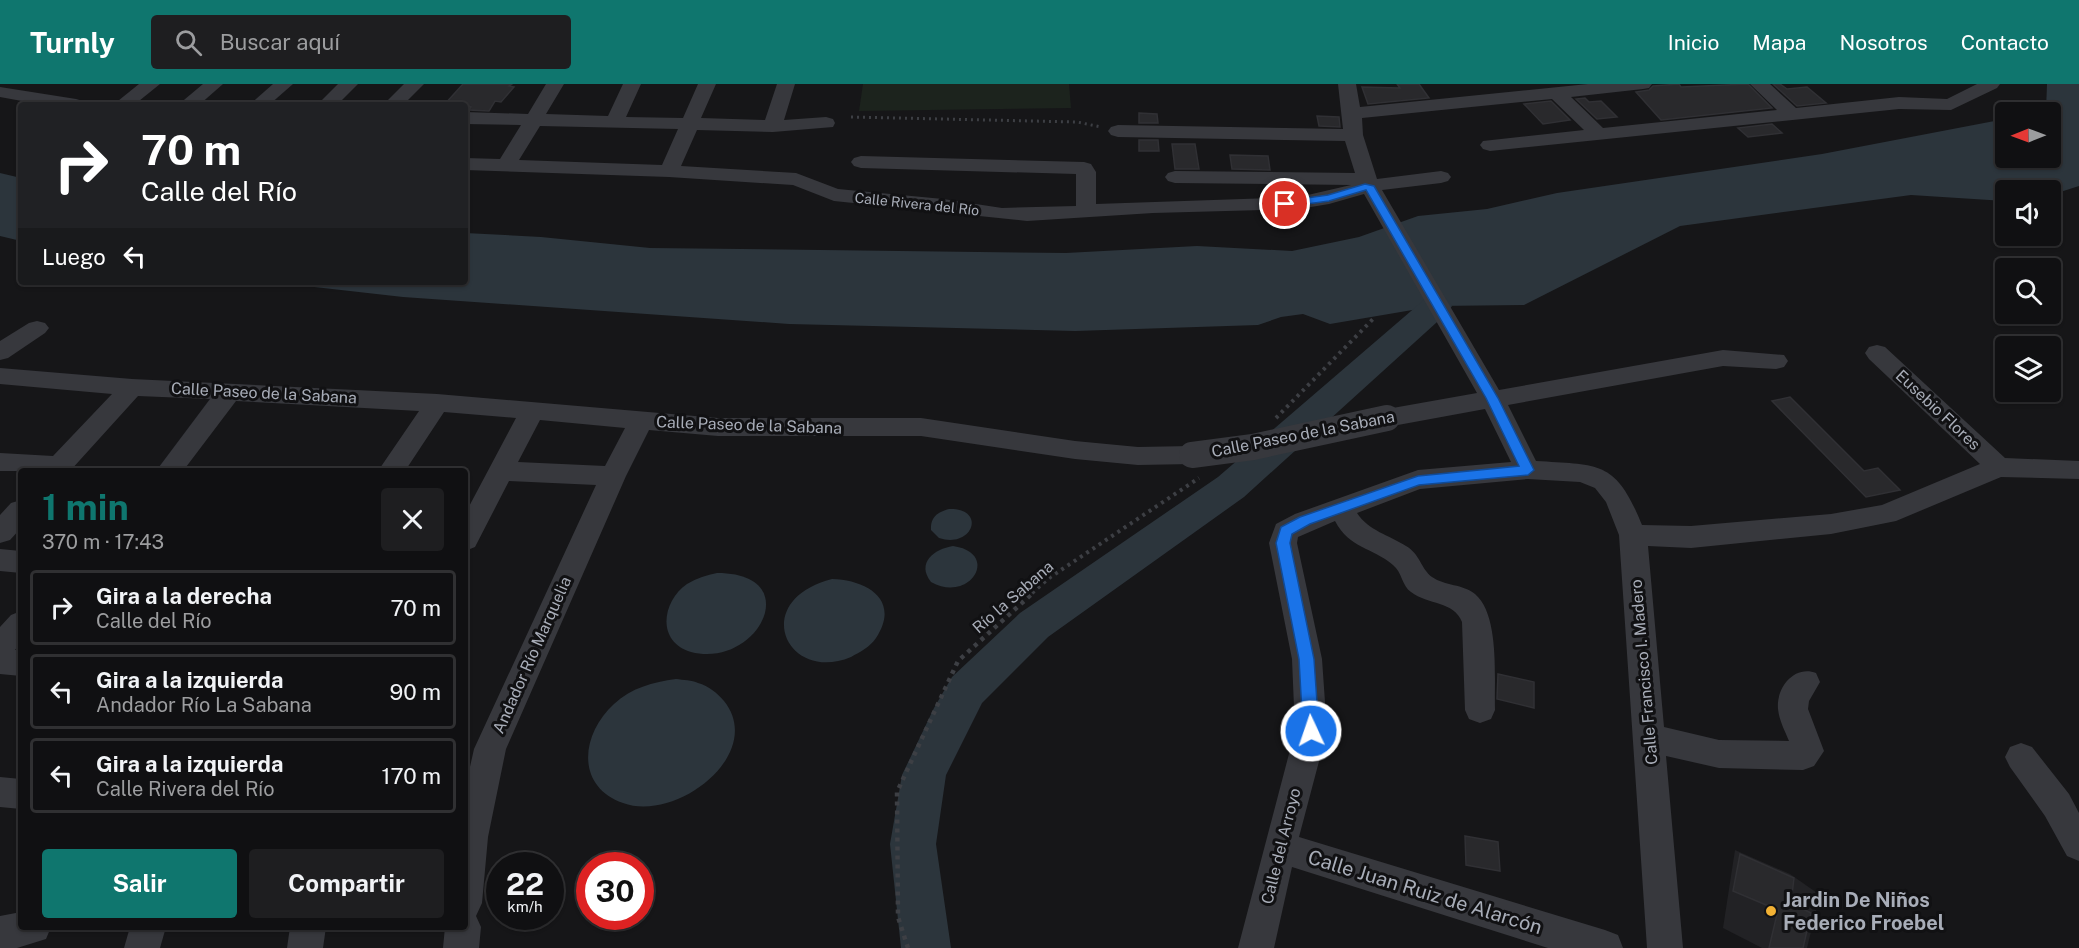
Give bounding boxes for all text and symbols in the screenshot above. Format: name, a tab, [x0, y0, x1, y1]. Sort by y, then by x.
search box	[151, 15, 571, 69]
text: Turnly	[30, 26, 115, 59]
icon: search	[172, 26, 205, 59]
text: Buscar aquí	[220, 29, 340, 55]
text: Inicio	[1668, 30, 1719, 55]
text: Mapa	[1752, 30, 1806, 55]
text: Nosotros	[1839, 30, 1928, 55]
text: Contacto	[1961, 30, 2049, 55]
north arrow	[1995, 102, 2061, 168]
map controls	[1995, 102, 2061, 402]
text: 70 m	[141, 125, 241, 174]
icon: right	[42, 126, 120, 204]
text: Calle del Río	[141, 175, 297, 207]
pin	[1259, 178, 1310, 229]
button: sound	[1995, 180, 2061, 246]
icon: arrive	[1268, 187, 1301, 220]
street label: Calle Rivera del Río	[854, 190, 980, 218]
icon: left	[118, 240, 151, 273]
text: Luego	[42, 244, 106, 270]
button: search	[1995, 258, 2061, 324]
button: layers	[1995, 336, 2061, 402]
street label: Eusebio Flores	[1892, 366, 1984, 454]
street label: Calle Paseo de la Sabana	[171, 379, 357, 407]
street label: Calle Paseo de la Sabana	[1210, 407, 1396, 461]
street label: Calle Paseo de la Sabana	[656, 412, 842, 438]
text: 1 min	[42, 486, 129, 528]
button: close	[381, 488, 444, 551]
text: 370 m · 17:43	[42, 530, 164, 554]
street label: Río la Sabana	[969, 557, 1057, 637]
street label: Andador Río Marquelia	[489, 574, 575, 736]
street label: Calle Francisco I. Madero	[1626, 579, 1662, 765]
text: Gira a la derecha	[96, 583, 272, 609]
icon: right	[45, 591, 78, 624]
text: 70 m	[390, 595, 441, 621]
text: Calle del Río	[96, 609, 212, 633]
text: Gira a la izquierda	[96, 667, 283, 693]
icon: left	[45, 675, 78, 708]
text: 90 m	[390, 679, 441, 705]
text: Andador Río La Sabana	[96, 693, 312, 717]
position arrow	[1279, 699, 1343, 763]
text: Gira a la izquierda	[96, 751, 283, 777]
icon: left	[45, 759, 78, 792]
text: 170 m	[381, 763, 441, 789]
text: Calle Rivera del Río	[96, 777, 274, 801]
street label: Calle del Arroyo	[1257, 786, 1305, 906]
street label: Calle Juan Ruiz de Alarcón	[1305, 845, 1545, 939]
button: Salir	[42, 849, 237, 918]
button: Compartir	[249, 849, 444, 918]
speed limit sign: 30	[576, 852, 654, 930]
text: 22	[506, 866, 544, 902]
place label: Jardin De Niños Federico Froebel	[1783, 888, 1944, 935]
text: km/h	[507, 898, 543, 915]
marker: Jardin De Niños Federico Froebel	[1764, 904, 1778, 918]

